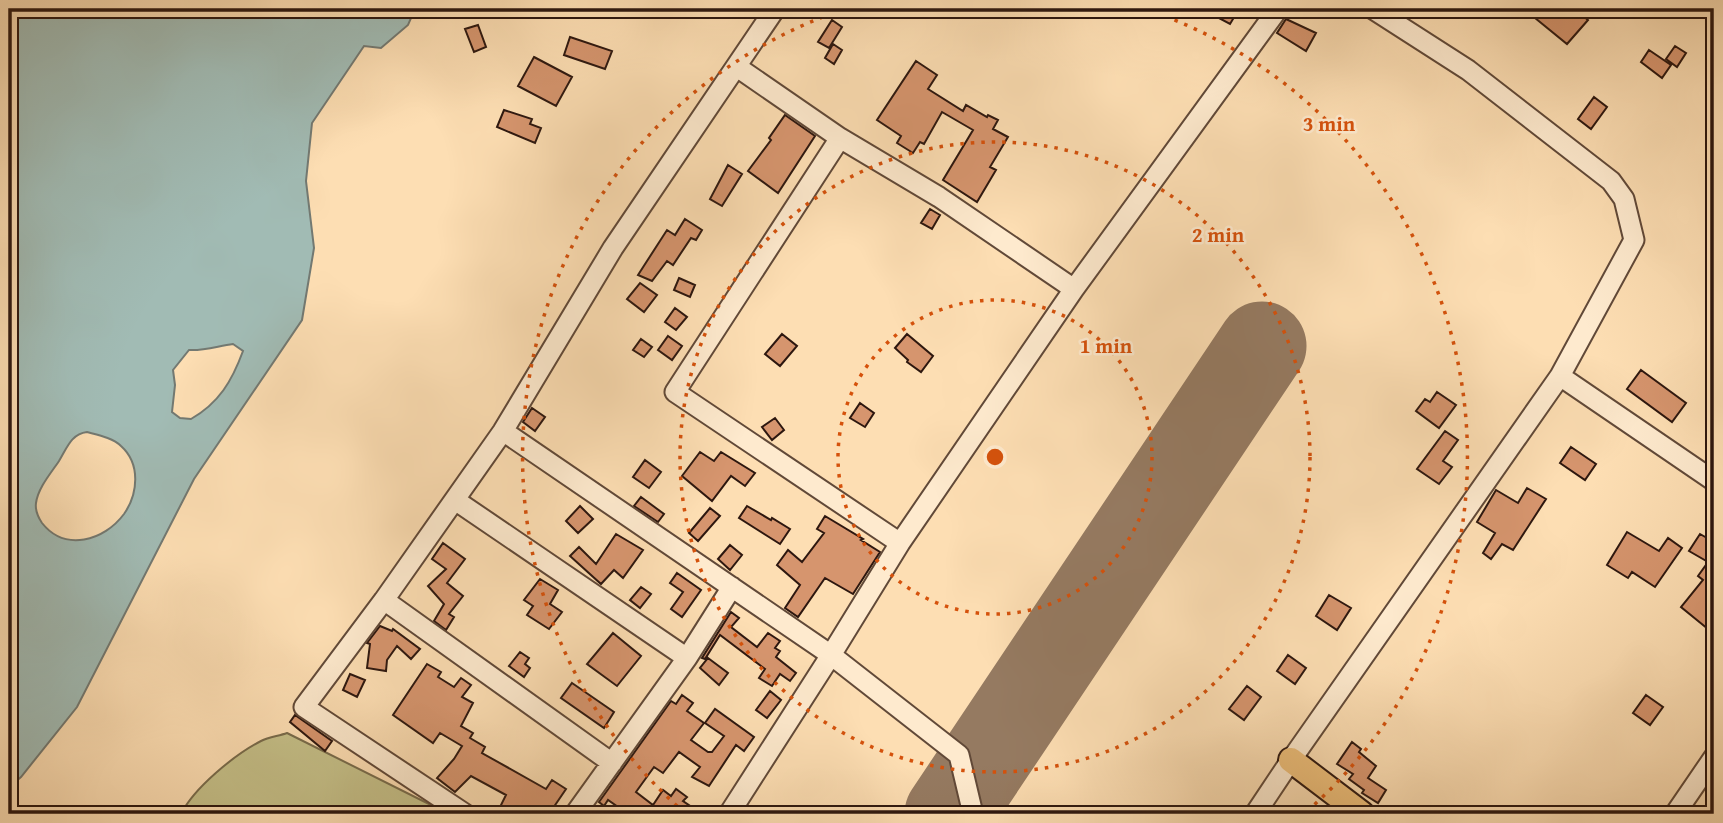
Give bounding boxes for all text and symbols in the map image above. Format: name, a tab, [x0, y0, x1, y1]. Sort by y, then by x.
text: 3 min	[1303, 108, 1356, 139]
text: 2 min	[1192, 219, 1245, 250]
text: 1 min	[1080, 330, 1133, 361]
centre of rings	[983, 445, 1007, 469]

